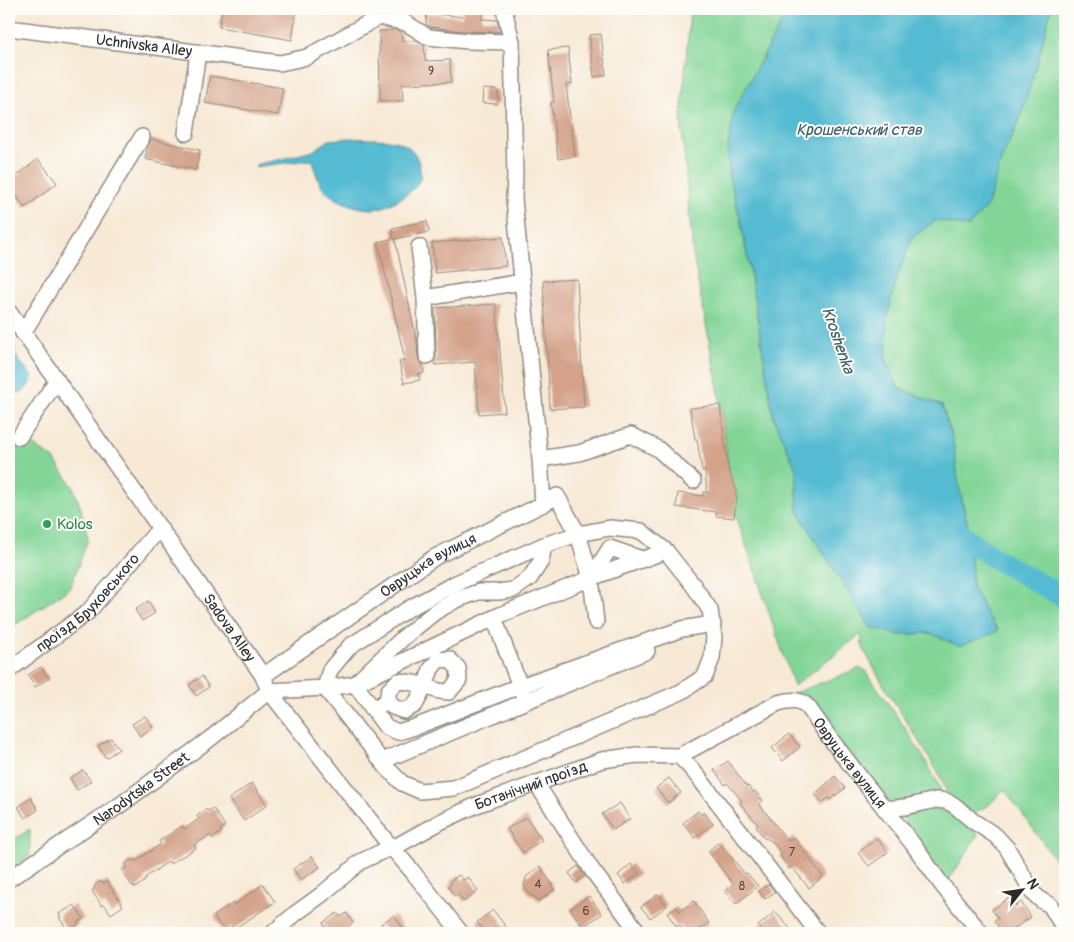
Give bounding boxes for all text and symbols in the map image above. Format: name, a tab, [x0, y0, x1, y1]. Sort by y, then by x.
street label: Uchnivska Alley	[95, 30, 194, 62]
house number: 9	[428, 64, 434, 79]
water label: Крошенський став	[796, 120, 923, 140]
water label: Kroshenka	[817, 304, 859, 378]
place label: Kolos	[57, 515, 93, 534]
marker: Kolos	[41, 518, 53, 530]
street label: Овруцька вулиця	[376, 529, 479, 602]
street label: проїзд Бруховського	[33, 550, 144, 657]
street label: Sadova Alley	[199, 590, 260, 666]
street label: Овруцька вулиця	[808, 714, 890, 813]
street label: Narodytska Street	[90, 748, 194, 830]
street label: Ботанічний проїзд	[472, 757, 590, 815]
house number: 7	[789, 845, 796, 860]
north arrow	[996, 864, 1046, 914]
text: N	[1023, 875, 1043, 892]
house number: 4	[535, 877, 542, 892]
house number: 8	[739, 879, 745, 894]
house number: 6	[583, 904, 590, 919]

